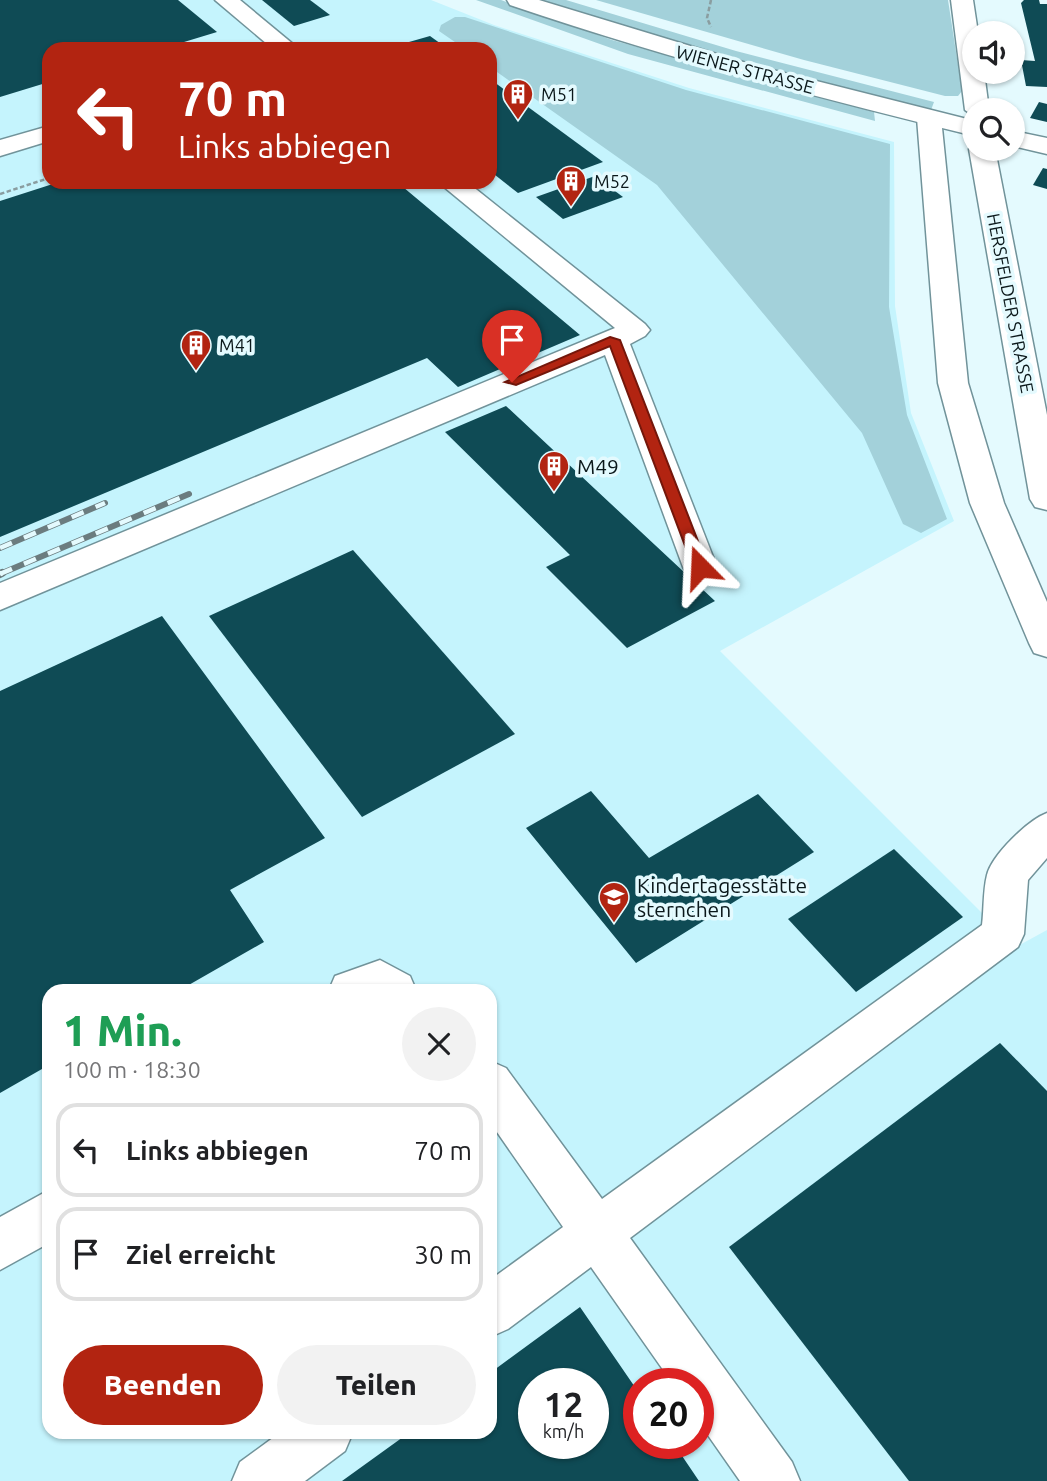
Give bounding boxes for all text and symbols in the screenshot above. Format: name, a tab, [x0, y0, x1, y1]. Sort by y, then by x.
map controls	[962, 21, 1025, 161]
button: sound	[962, 21, 1025, 84]
street label: WIENER STRASSE	[674, 41, 816, 97]
icon: left	[63, 70, 154, 161]
text: 70 m	[178, 70, 287, 125]
building icon: M51	[501, 77, 535, 121]
place label: M51	[541, 84, 577, 104]
button: search	[962, 98, 1025, 161]
text: Links abbiegen	[178, 128, 391, 164]
building icon: M52	[554, 164, 588, 208]
place label: M52	[594, 171, 630, 191]
street label: HERSFELDER STRASSE	[984, 212, 1038, 394]
pin	[482, 310, 542, 382]
icon: arrive	[493, 321, 531, 359]
building icon: M41	[179, 328, 213, 372]
place label: M41	[219, 335, 255, 355]
building icon: M49	[537, 449, 571, 493]
place label: M49	[577, 454, 619, 478]
position arrow	[663, 530, 737, 604]
place label: Kindertagesstätte sternchen	[637, 873, 807, 921]
school or university icon: Kindertagesstätte sternchen	[597, 880, 631, 924]
text: 1 Min.	[63, 1007, 182, 1054]
button: close	[402, 1007, 476, 1081]
text: 100 m · 18:30	[63, 1057, 201, 1082]
icon: left	[67, 1131, 105, 1169]
text: Links abbiegen	[126, 1136, 309, 1165]
text: 70 m	[414, 1136, 472, 1165]
icon: arrive	[67, 1235, 105, 1273]
text: Ziel erreicht	[126, 1240, 276, 1269]
text: 30 m	[414, 1240, 472, 1269]
button: Beenden	[63, 1345, 263, 1425]
button: Teilen	[277, 1345, 476, 1425]
speed limit sign: 20	[623, 1368, 714, 1459]
text: 12	[544, 1384, 583, 1424]
text: km/h	[543, 1421, 584, 1441]

